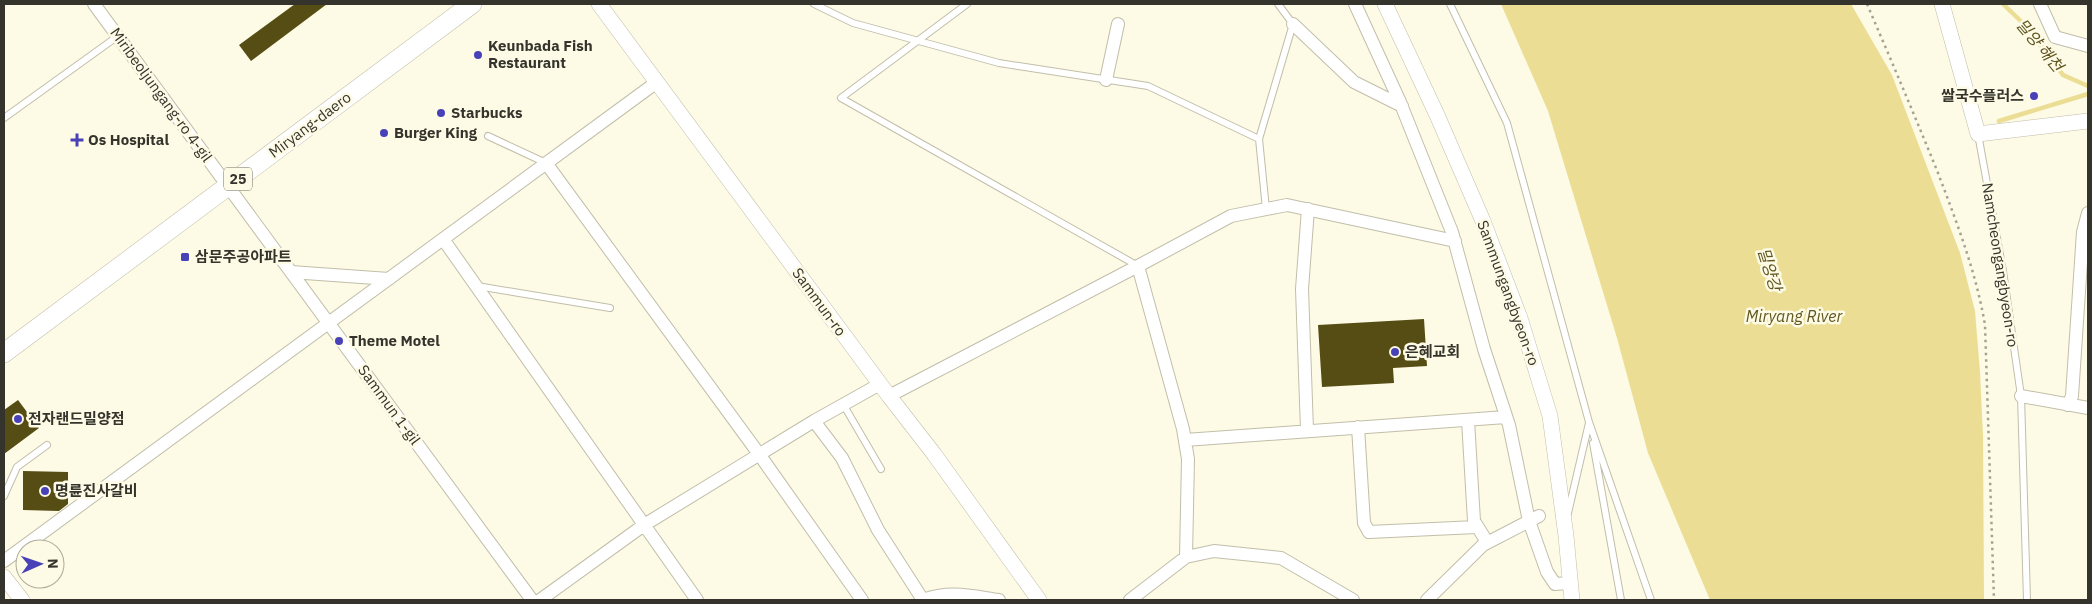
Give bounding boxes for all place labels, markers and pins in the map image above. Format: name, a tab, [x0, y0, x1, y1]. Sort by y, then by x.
place label: Keunbada Fish Restaurant	[488, 36, 593, 72]
marker: Keunbada Fish Restaurant	[472, 49, 484, 61]
place label: 쌀국수플러스	[1941, 86, 2024, 105]
marker: 쌀국수플러스	[2028, 90, 2040, 102]
place label: Starbucks	[451, 103, 523, 122]
marker: Starbucks	[435, 107, 447, 119]
place label: Burger King	[394, 123, 478, 142]
marker: Burger King	[378, 127, 390, 139]
place label: Os Hospital	[88, 130, 169, 149]
marker: Os Hospital	[70, 133, 84, 147]
place label: 삼문주공아파트	[195, 247, 292, 266]
marker: 삼문주공아파트	[179, 251, 191, 263]
place label: Theme Motel	[349, 331, 440, 350]
marker: Theme Motel	[333, 335, 345, 347]
place label: 은혜교회	[1405, 342, 1460, 361]
marker: 은혜교회	[1389, 346, 1401, 358]
place label: 전자랜드밀양점	[28, 409, 125, 428]
marker: 전자랜드밀양점	[12, 413, 24, 425]
place label: 명륜진사갈비	[55, 481, 138, 500]
marker: 명륜진사갈비	[39, 485, 51, 497]

